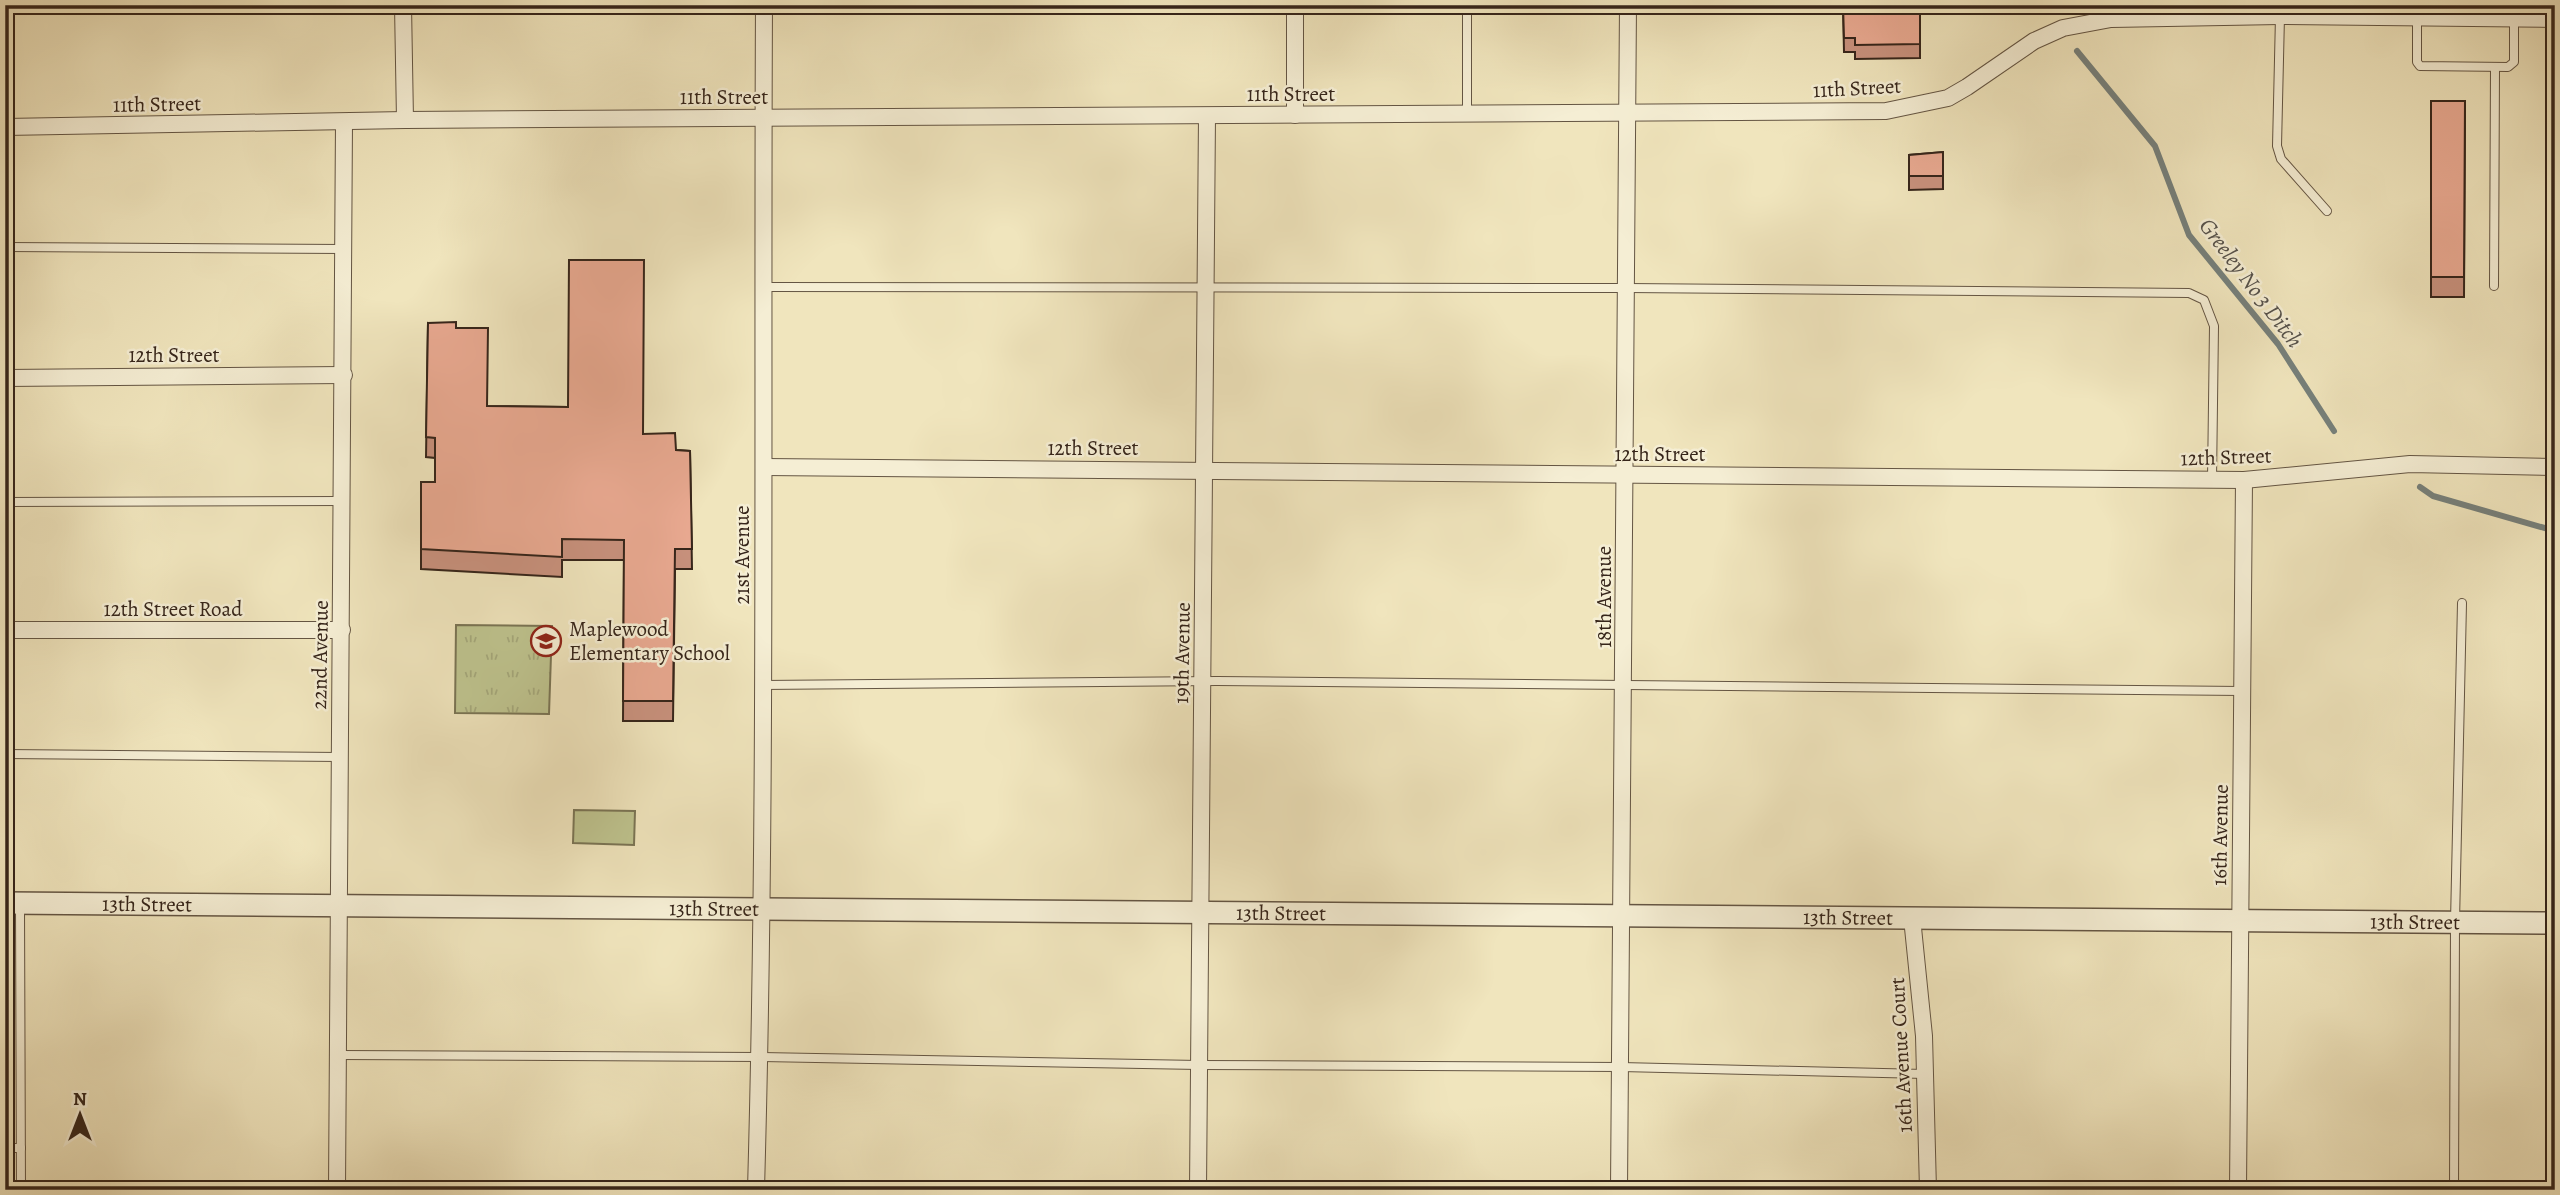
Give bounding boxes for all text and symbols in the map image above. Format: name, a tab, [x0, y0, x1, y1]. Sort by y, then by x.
street label: 11th Street	[1812, 72, 1902, 104]
street label: 11th Street	[1247, 80, 1335, 108]
street label: 11th Street	[680, 83, 768, 111]
street label: 11th Street	[113, 89, 201, 119]
water label: Greeley No 3 Ditch	[2192, 212, 2310, 354]
street label: 12th Street	[128, 341, 220, 369]
street label: 12th Street	[1047, 434, 1139, 462]
street label: 12th Street	[1614, 440, 1706, 468]
street label: 12th Street	[2180, 441, 2272, 473]
street label: 21st Avenue	[728, 505, 756, 605]
street label: 18th Avenue	[1590, 546, 1618, 648]
street label: 12th Street Road	[104, 595, 243, 623]
street label: 22nd Avenue	[305, 600, 335, 710]
street label: 19th Avenue	[1167, 602, 1197, 704]
place label: Maplewood Elementary School	[569, 615, 730, 667]
school or university icon: Maplewood Elementary School	[529, 624, 563, 658]
street label: 16th Avenue	[2205, 784, 2235, 886]
street label: 13th Street	[102, 890, 192, 918]
street label: 13th Street	[669, 894, 759, 923]
street label: 13th Street	[1236, 899, 1326, 927]
street label: 13th Street	[1803, 903, 1893, 932]
street label: 13th Street	[2370, 908, 2460, 936]
street label: 16th Avenue Court	[1883, 977, 1919, 1133]
north arrow	[46, 1080, 116, 1150]
text: N	[73, 1086, 87, 1112]

